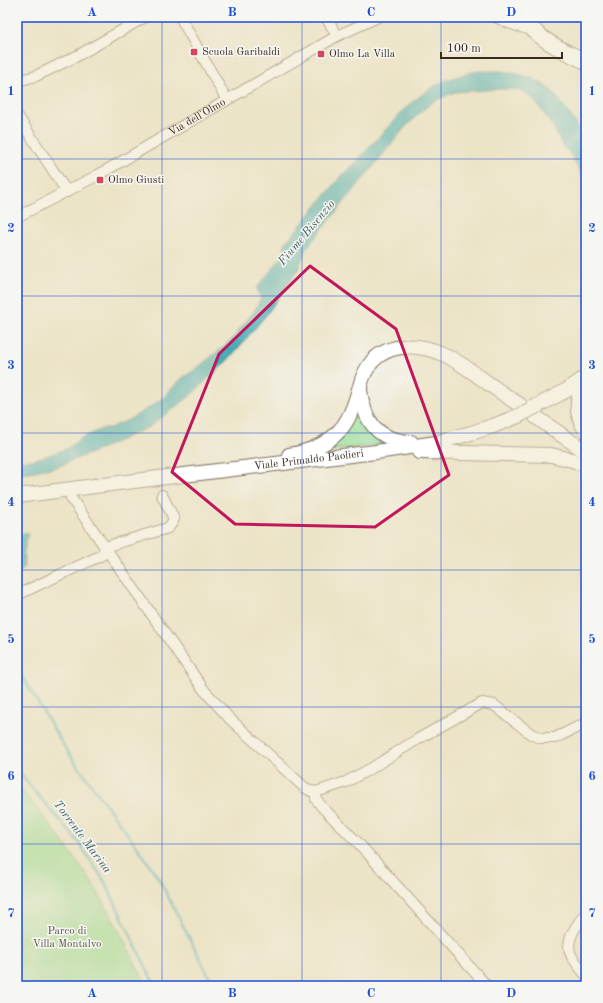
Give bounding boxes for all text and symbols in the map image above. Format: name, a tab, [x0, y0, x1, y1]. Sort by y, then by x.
text: A	[87, 6, 97, 19]
text: B	[227, 6, 237, 19]
text: C	[367, 6, 375, 19]
text: D	[506, 6, 516, 19]
scale bar	[441, 34, 562, 60]
text: 100 m	[447, 43, 481, 55]
marker: Scuola Garibaldi	[189, 47, 199, 57]
place label: Scuola Garibaldi	[202, 47, 280, 58]
marker: Olmo La Villa	[316, 49, 326, 59]
place label: Olmo La Villa	[329, 49, 396, 60]
text: 1	[7, 85, 15, 98]
text: 1	[588, 85, 596, 98]
street label: Via dell'Olmo	[167, 97, 228, 138]
marker: Olmo Giusti	[95, 175, 105, 185]
place label: Olmo Giusti	[108, 175, 164, 186]
water label: Fiume Bisenzio	[276, 198, 338, 269]
text: 2	[7, 222, 15, 235]
text: 2	[588, 222, 596, 235]
text: 3	[7, 359, 15, 372]
text: 3	[588, 359, 596, 372]
street label: Viale Primaldo Paolieri	[253, 448, 364, 472]
text: 4	[7, 496, 15, 509]
text: 4	[588, 496, 596, 509]
text: 5	[7, 633, 15, 646]
text: 5	[588, 633, 596, 646]
text: 6	[7, 770, 15, 783]
text: 6	[588, 770, 596, 783]
water label: Torrente Marina	[51, 798, 114, 876]
text: 7	[7, 907, 15, 920]
text: 7	[588, 907, 596, 920]
park label: Parco di Villa Montalvo	[32, 926, 102, 950]
text: A	[87, 987, 97, 1000]
text: B	[227, 987, 237, 1000]
text: C	[367, 987, 375, 1000]
text: D	[506, 987, 516, 1000]

